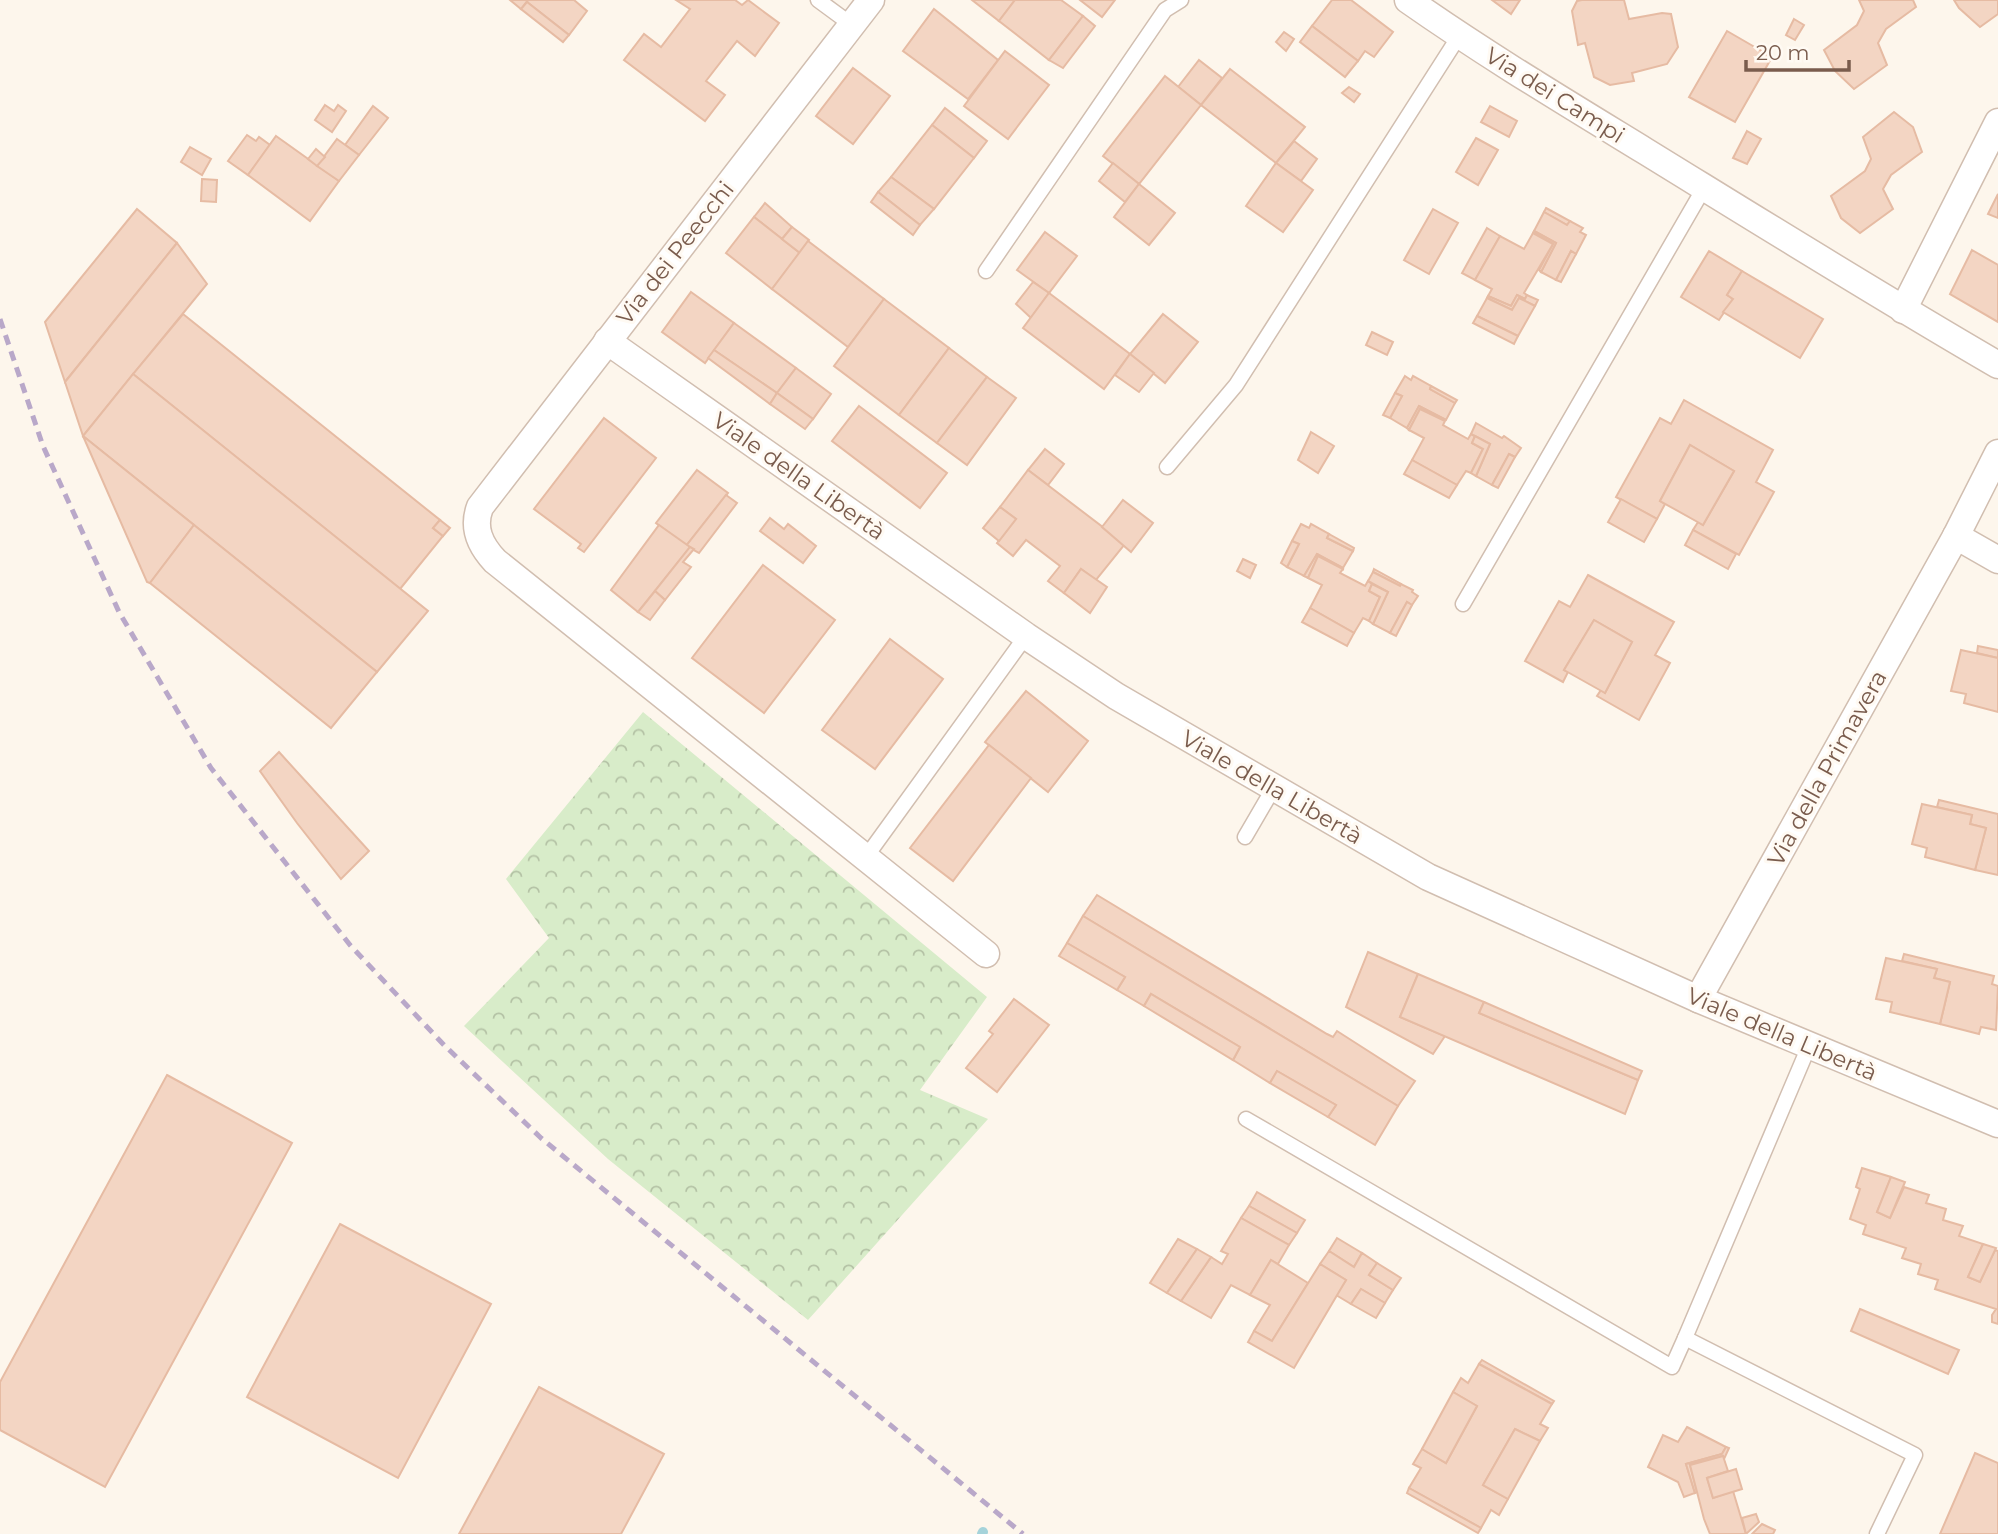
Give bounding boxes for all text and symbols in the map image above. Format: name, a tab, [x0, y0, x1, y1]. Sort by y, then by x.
scale bar	[1746, 28, 1849, 72]
text: 20 m	[1756, 40, 1810, 65]
street label: Via dei Campi	[1480, 41, 1630, 149]
street label: Via dei Peecchi	[610, 176, 740, 330]
street label: Viale della Libertà	[707, 406, 891, 546]
street label: Via della Primavera	[1761, 665, 1893, 871]
street label: Viale della Libertà	[1177, 724, 1367, 850]
street label: Viale della Libertà	[1683, 981, 1881, 1087]

